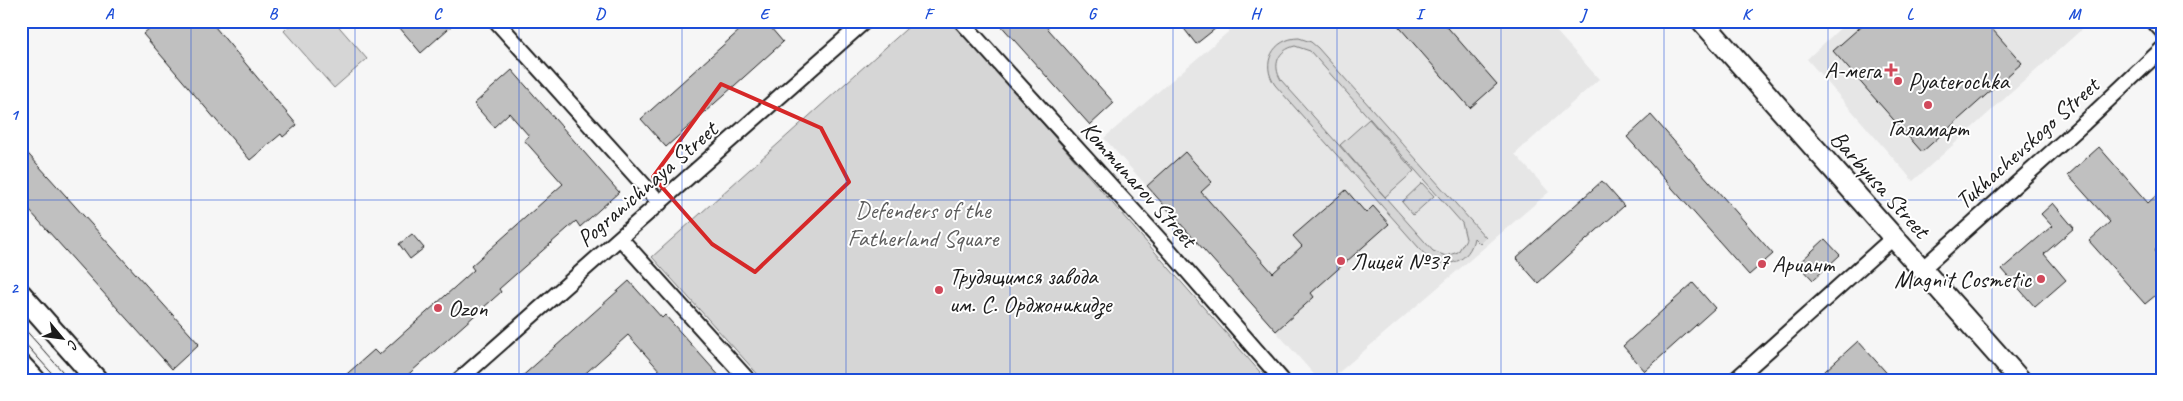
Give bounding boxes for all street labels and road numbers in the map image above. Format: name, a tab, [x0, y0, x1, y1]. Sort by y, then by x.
street label: Tukhachevskogo Street	[1949, 69, 2107, 215]
street label: Pogranichnaya Street	[571, 113, 725, 253]
street label: Kommunarov Street	[1074, 115, 1205, 255]
street label: Barbyusa Street	[1824, 124, 1938, 246]

